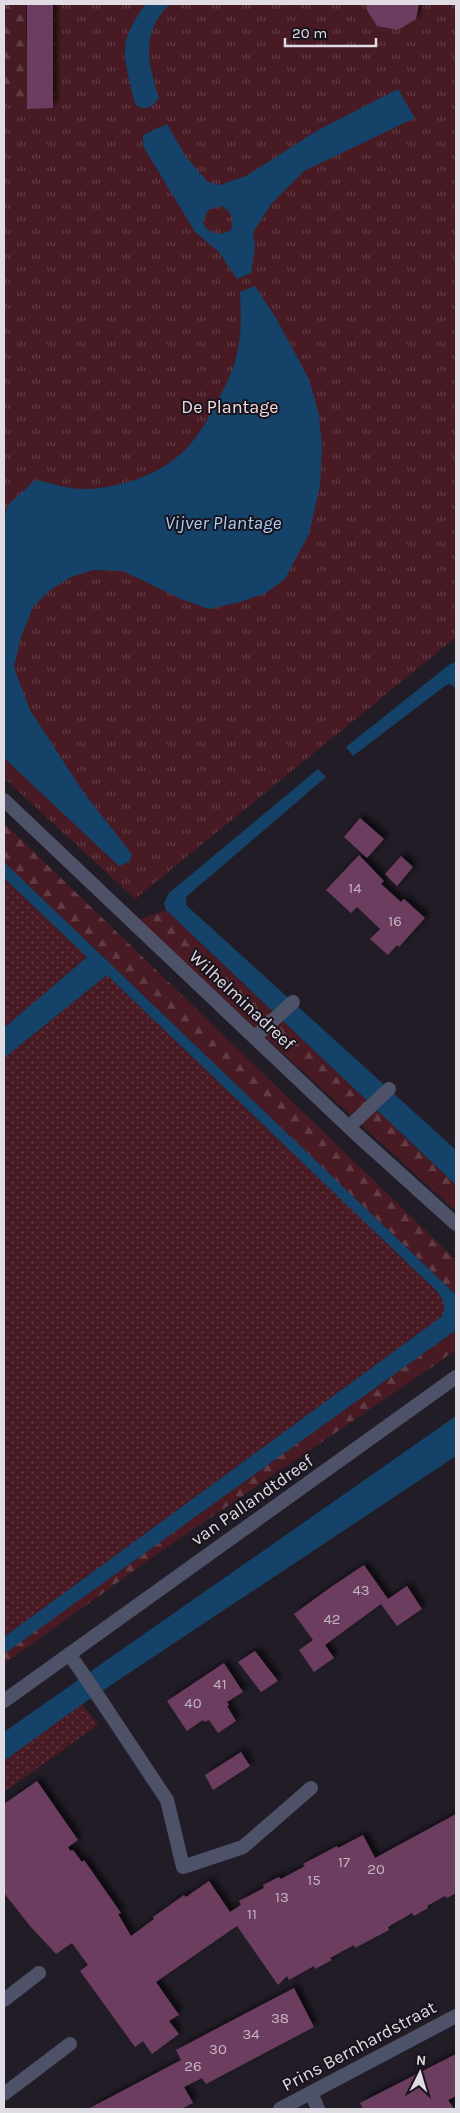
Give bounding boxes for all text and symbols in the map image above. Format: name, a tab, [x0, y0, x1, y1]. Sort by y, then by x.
scale bar	[285, 15, 376, 47]
text: 20 m	[292, 24, 327, 42]
park label: De Plantage	[181, 396, 279, 418]
water label: Vijver Plantage	[165, 512, 282, 534]
house number: 14	[348, 879, 362, 897]
house number: 16	[388, 912, 402, 930]
street label: Wilhelminadreef	[185, 945, 300, 1055]
street label: van Pallandtdreef	[187, 1449, 318, 1550]
house number: 43	[352, 1581, 370, 1599]
house number: 42	[323, 1610, 341, 1628]
house number: 41	[213, 1675, 227, 1693]
house number: 40	[184, 1694, 202, 1712]
house number: 17	[338, 1853, 350, 1871]
house number: 20	[367, 1860, 385, 1878]
house number: 15	[307, 1871, 321, 1889]
house number: 13	[275, 1888, 289, 1906]
house number: 11	[247, 1905, 257, 1923]
street label: Prins Bernhardstraat	[278, 1996, 440, 2096]
house number: 38	[271, 2009, 289, 2027]
house number: 34	[242, 2025, 260, 2043]
house number: 30	[209, 2040, 227, 2058]
north arrow	[395, 2048, 445, 2098]
text: N	[415, 2052, 427, 2069]
house number: 26	[184, 2057, 202, 2075]

